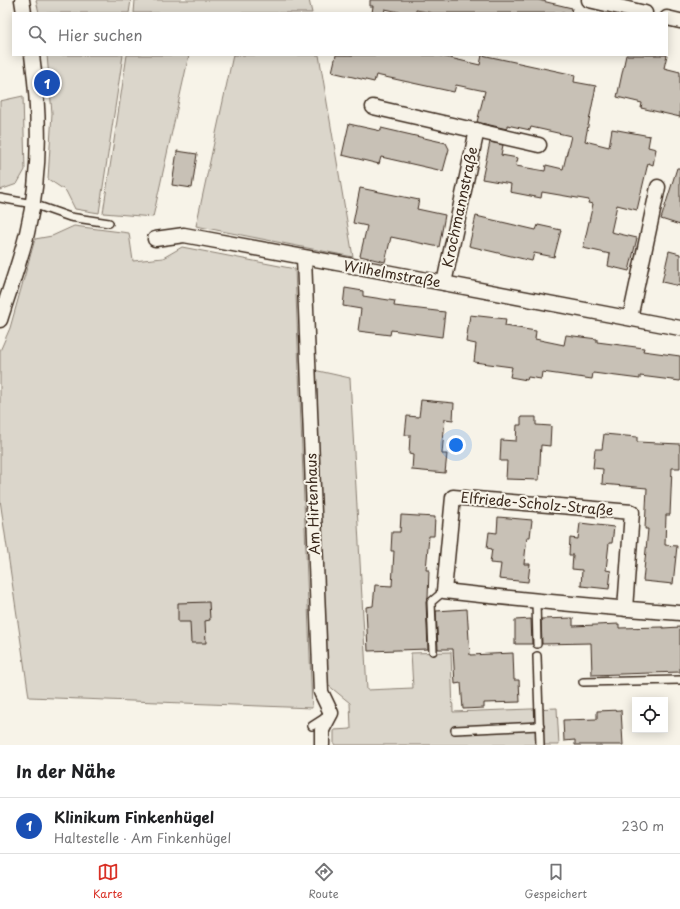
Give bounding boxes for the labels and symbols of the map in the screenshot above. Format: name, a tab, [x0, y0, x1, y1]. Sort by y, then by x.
pin: 1	[34, 68, 60, 98]
street label: Krochmannstraße	[436, 145, 483, 269]
street label: Wilhelmstraße	[342, 255, 442, 292]
your location	[446, 435, 466, 455]
street label: Am Hirtenhaus	[300, 453, 325, 555]
street label: Elfriede-Scholz-Straße	[460, 486, 614, 521]

